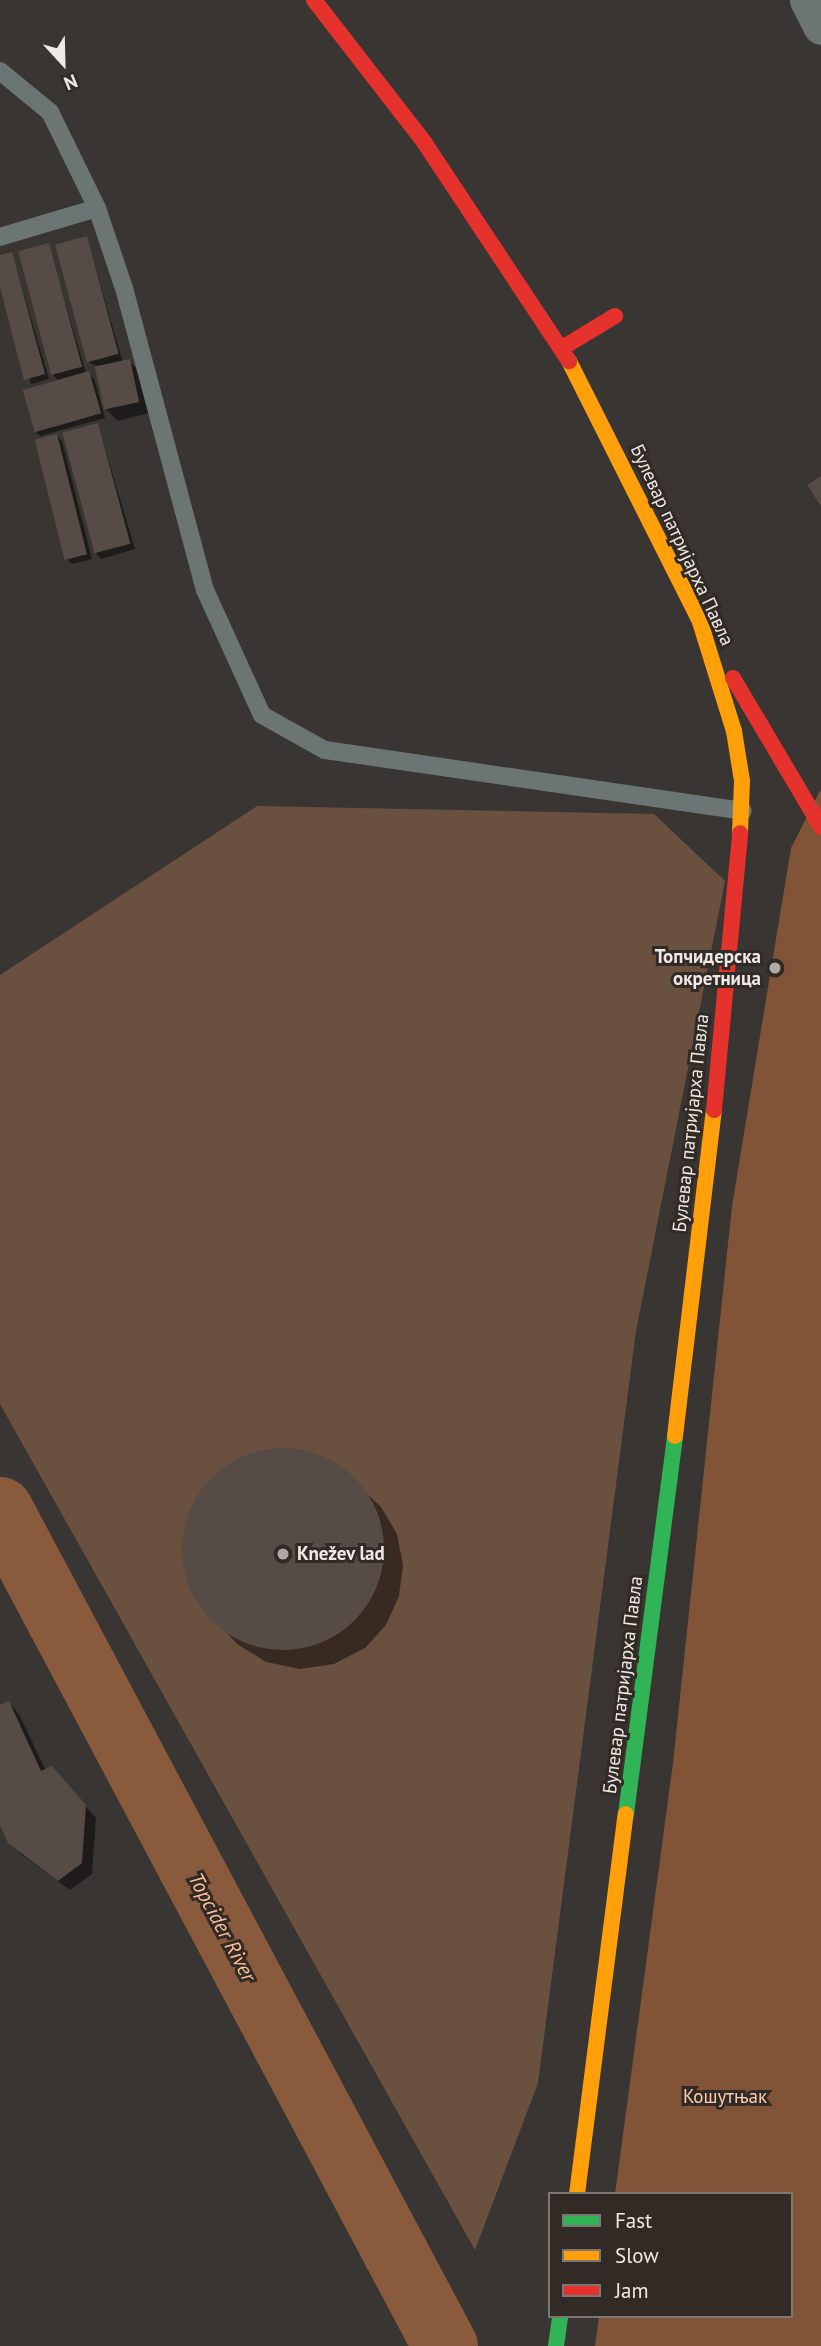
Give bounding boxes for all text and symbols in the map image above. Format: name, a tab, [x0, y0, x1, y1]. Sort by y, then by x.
north arrow	[28, 28, 98, 98]
text: N	[61, 69, 81, 96]
street label: Булевар патријарха Павла	[625, 441, 739, 649]
place label: Топчидерска окретница	[655, 946, 761, 990]
marker: Топчидерска окретница	[767, 960, 783, 976]
street label: Булевар патријарха Павла	[668, 1013, 714, 1233]
place label: Knežev lad	[297, 1543, 385, 1565]
marker: Knežev lad	[275, 1546, 291, 1562]
street label: Булевар патријарха Павла	[598, 1575, 648, 1795]
water label: Topcider River	[183, 1868, 261, 1986]
park label: Кошутњак	[683, 2086, 767, 2108]
legend	[548, 2192, 793, 2318]
text: Fast	[615, 2207, 652, 2234]
text: Slow	[615, 2242, 659, 2269]
text: Jam	[615, 2277, 649, 2304]

